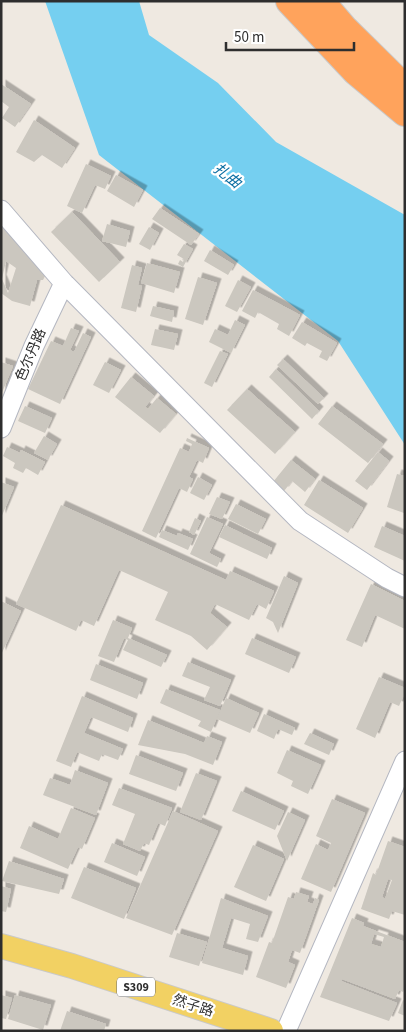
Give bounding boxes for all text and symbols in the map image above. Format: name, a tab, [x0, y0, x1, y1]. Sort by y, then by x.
scale bar	[226, 20, 354, 52]
text: 50 m	[234, 27, 264, 48]
water label: 扎曲	[209, 158, 246, 194]
street label: 色尔丹路	[11, 325, 51, 385]
road number: S309	[117, 978, 155, 996]
street label: 然子路	[170, 990, 216, 1022]

